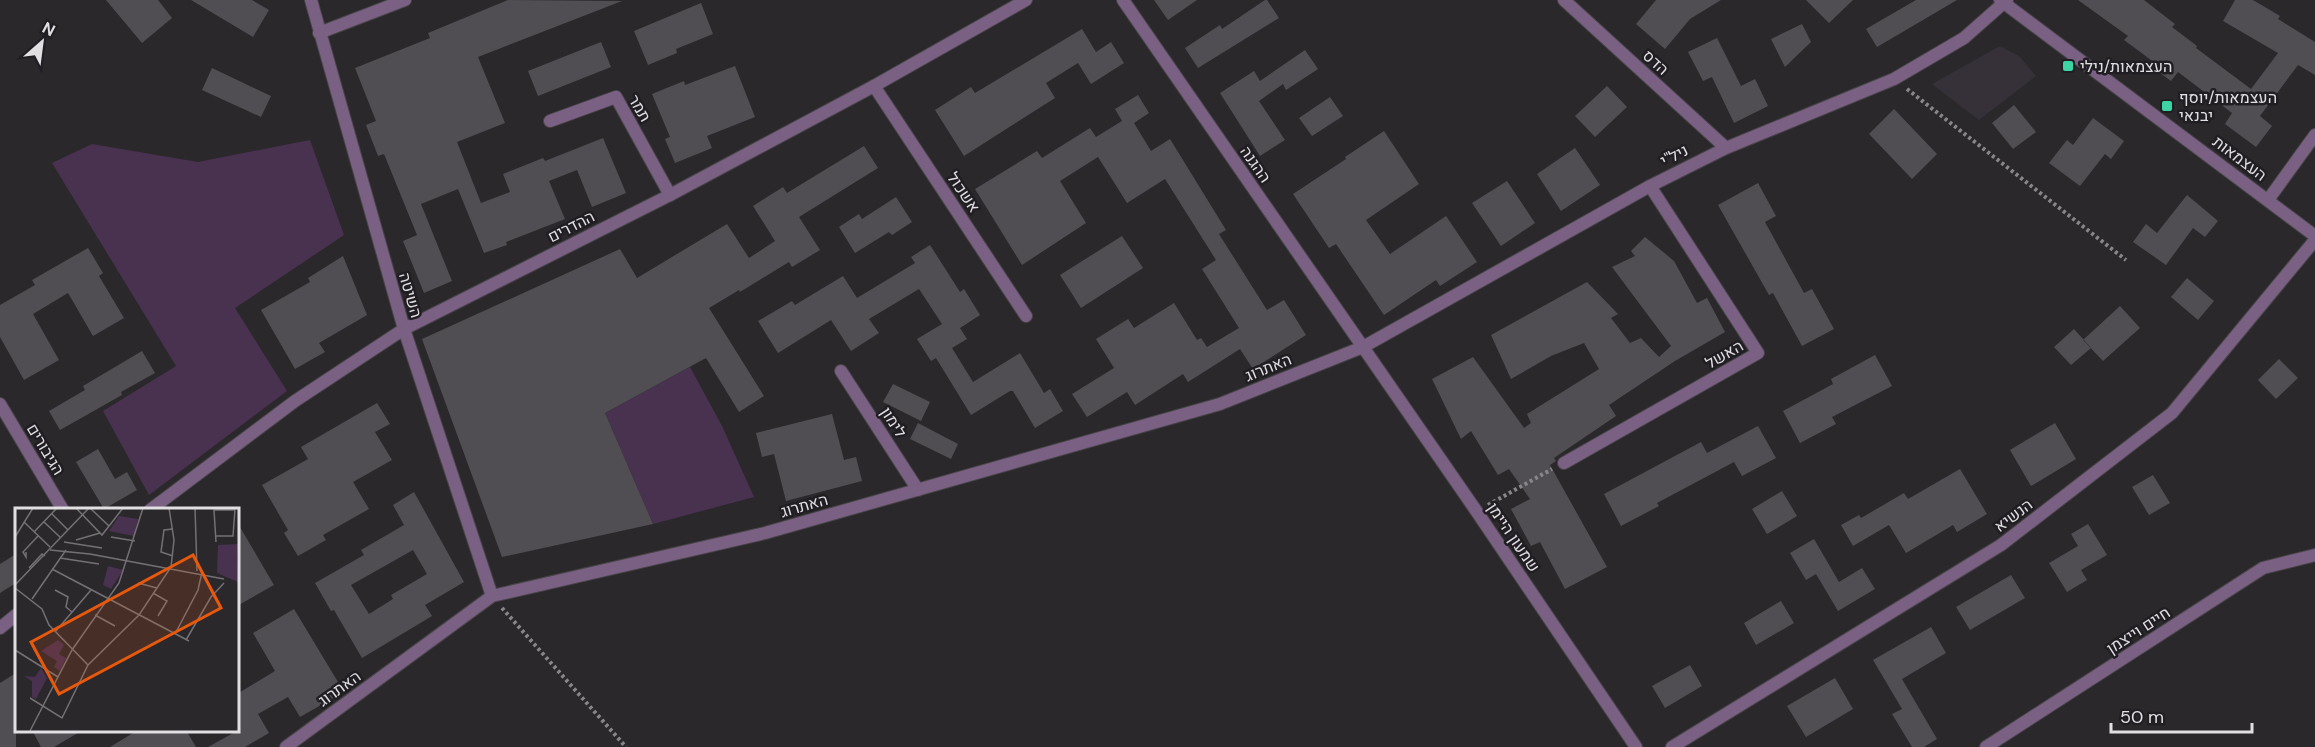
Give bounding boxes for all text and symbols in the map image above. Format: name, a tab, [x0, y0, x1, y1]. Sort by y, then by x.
north arrow	[12, 12, 72, 72]
text: N	[39, 17, 59, 41]
street label: הדס	[1638, 45, 1673, 80]
place label: העצמאות/נילי	[2080, 56, 2172, 77]
marker: העצמאות/נילי	[2061, 59, 2075, 73]
place label: העצמאות/יוסף יבנאי	[2179, 87, 2277, 126]
street label: תמר	[623, 91, 656, 126]
marker: העצמאות/יוסף יבנאי	[2160, 99, 2174, 113]
street label: העצמאות	[2208, 131, 2271, 186]
street label: ניל"י	[1657, 140, 1692, 171]
street label: ההגנה	[1235, 142, 1276, 187]
street label: אשכול	[942, 168, 985, 217]
street label: ההדרים	[544, 206, 598, 247]
street label: השיטה	[394, 270, 427, 320]
street label: האשל	[1701, 335, 1747, 374]
street label: האתרוג	[1242, 349, 1295, 386]
street label: לימון	[876, 403, 911, 442]
street label: הגיבורים	[22, 420, 69, 479]
street label: האתרוג	[778, 489, 830, 522]
street label: הנשיא	[1990, 494, 2037, 537]
street label: שמעון היימן	[1483, 498, 1545, 576]
inset map	[15, 508, 238, 732]
street label: חיים וייצמן	[2103, 602, 2174, 659]
street label: האתרוג	[314, 666, 365, 711]
scale bar	[2111, 696, 2252, 734]
text: 50 m	[2120, 705, 2164, 729]

